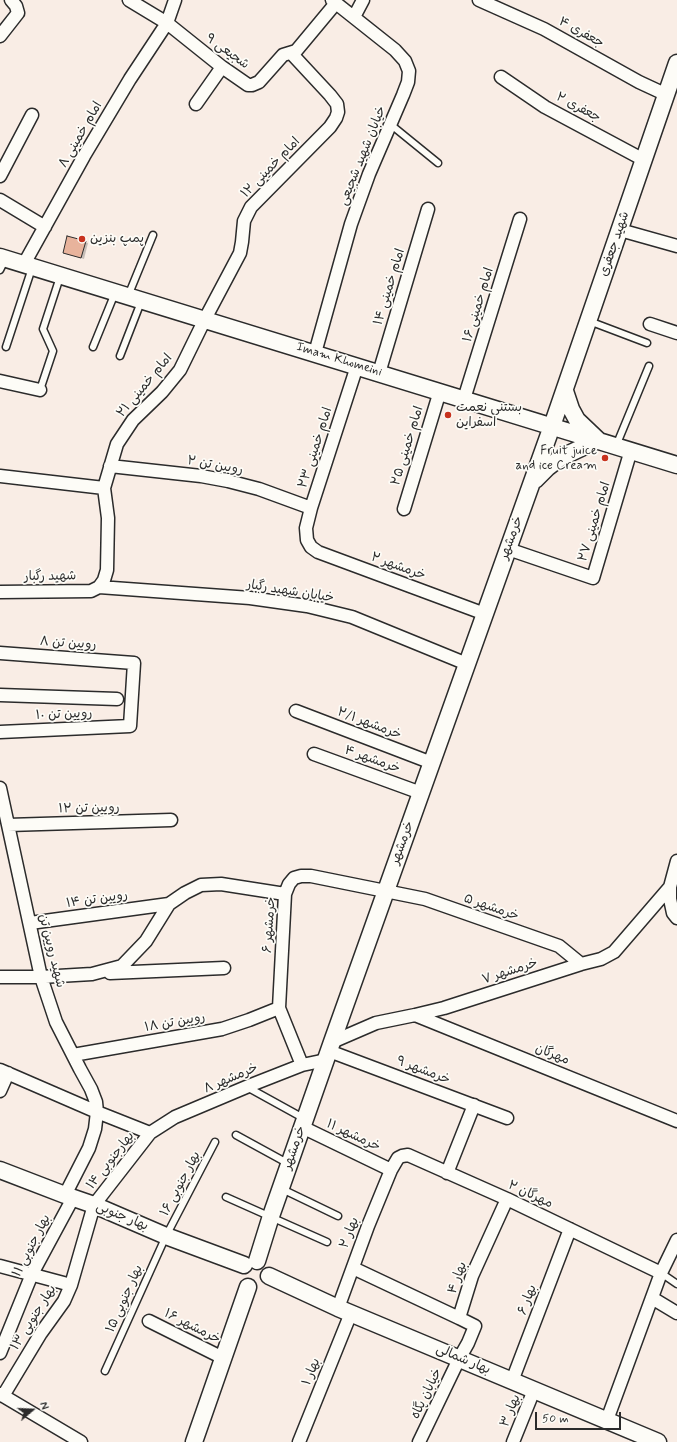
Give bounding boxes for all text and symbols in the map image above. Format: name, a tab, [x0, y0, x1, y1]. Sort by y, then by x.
street label: جعفری ۴	[556, 14, 606, 52]
street label: شجیعی ۹	[202, 31, 252, 73]
street label: جعفری ۲	[553, 90, 603, 126]
street label: امام خمینی ۸	[56, 99, 106, 171]
street label: خیابان شهید شجیعی	[336, 104, 390, 208]
street label: امام خمینی ۱۲	[238, 134, 304, 202]
street label: شهید جعفری	[597, 209, 633, 279]
place label: پمپ بنزین	[90, 231, 144, 247]
marker: پمپ بنزین	[77, 234, 87, 244]
street label: امام خمینی ۱۴	[371, 247, 409, 327]
street label: امام خمینی ۱۶	[460, 266, 498, 344]
street label: Imam Khomeini	[294, 340, 384, 380]
street label: امام خمینی ۲۱	[114, 351, 176, 421]
place label: بستنی نعمت اسفراین	[456, 400, 522, 431]
street label: امام خمینی ۲۵	[388, 404, 428, 488]
street label: امام خمینی ۲۳	[296, 406, 336, 490]
marker: بستنی نعمت اسفراین	[443, 410, 453, 420]
place label: Fruit juice and ice Cream	[515, 443, 597, 474]
street label: رویین تن ۲	[186, 453, 244, 479]
marker: Fruit juice and ice Cream	[600, 453, 610, 463]
street label: امام خمینی ۲۷	[575, 480, 615, 564]
street label: خرمشهر	[497, 514, 527, 562]
street label: خرمشهر ۲	[368, 550, 428, 584]
street label: شهید رگبار	[23, 569, 77, 585]
street label: خیابان شهید رگبار	[245, 577, 335, 607]
street label: رویین تن ۸	[39, 634, 97, 654]
street label: خرمشهر ۲/۱	[335, 705, 403, 743]
street label: رویین تن ۱۰	[35, 706, 93, 724]
street label: خرمشهر ۴	[342, 743, 402, 777]
street label: رویین تن ۱۲	[58, 801, 120, 817]
street label: خرمشهر	[388, 819, 418, 867]
street label: رویین تن ۱۴	[65, 888, 129, 912]
street label: خرمشهر ۵	[461, 891, 521, 925]
street label: خرمشهر ۶	[260, 896, 280, 954]
street label: شهید رویین تن	[34, 912, 68, 990]
street label: خرمشهر ۷	[480, 956, 540, 988]
street label: رویین تن ۱۸	[143, 1010, 207, 1036]
street label: مهرگان	[533, 1041, 571, 1069]
street label: خرمشهر ۹	[394, 1054, 452, 1088]
street label: خرمشهر ۸	[202, 1061, 260, 1097]
street label: خرمشهر ۱۱	[324, 1117, 382, 1155]
street label: خرمشهر	[280, 1124, 310, 1172]
street label: بهارجنوبی ۱۴	[84, 1129, 138, 1193]
street label: بهار جنوبی ۱۶	[157, 1149, 205, 1219]
street label: مهرگان ۲	[505, 1178, 555, 1212]
street label: بهار جنوبی	[94, 1199, 150, 1235]
street label: بهار جنوبی ۱۱	[10, 1212, 54, 1280]
street label: بهار ۲	[337, 1215, 363, 1251]
street label: بهار ۴	[445, 1260, 471, 1296]
street label: بهار جنوبی ۱۵	[103, 1263, 147, 1335]
street label: بهار جنوبی ۱۳	[8, 1283, 60, 1353]
street label: بهار ۶	[515, 1283, 541, 1317]
street label: خرمشهر ۱۶	[161, 1306, 223, 1348]
street label: بهار شمالی	[433, 1342, 493, 1378]
street label: بهار ۱	[300, 1356, 324, 1388]
street label: خیابان پگاه	[408, 1366, 446, 1422]
north arrow	[12, 1390, 52, 1430]
street label: بهار ۳	[497, 1392, 525, 1430]
text: N	[36, 1400, 51, 1412]
scale bar	[537, 1404, 623, 1430]
text: 50 m	[542, 1411, 569, 1427]

